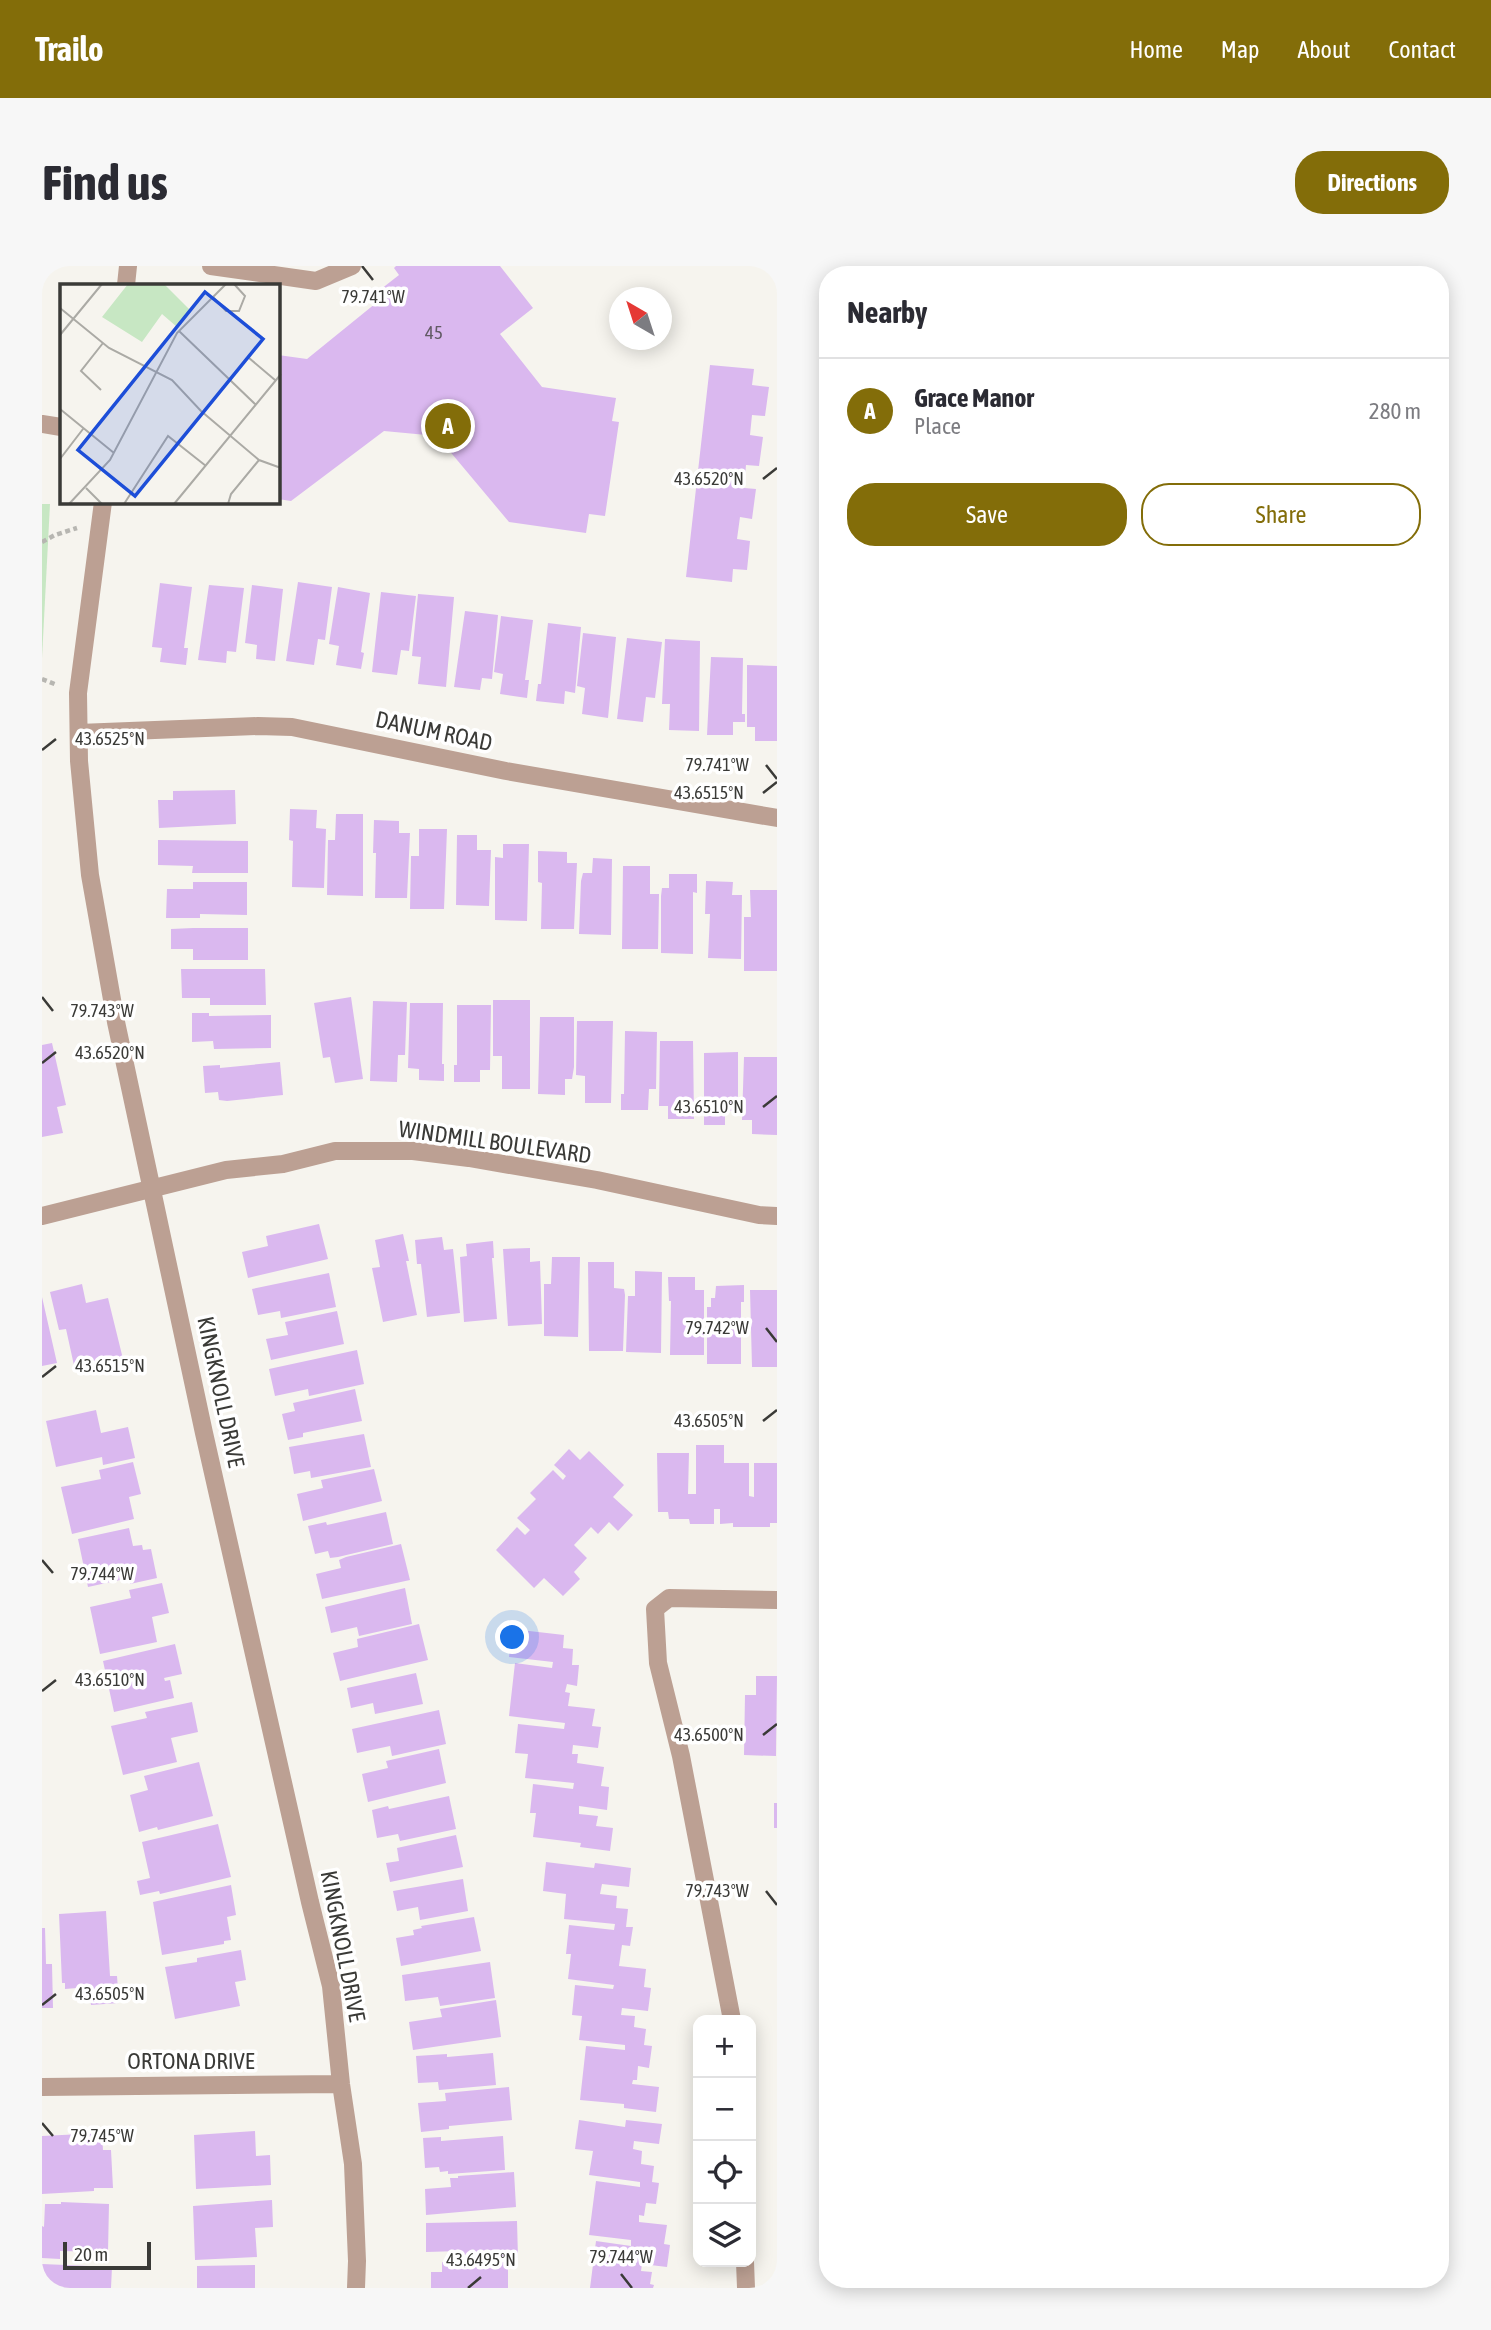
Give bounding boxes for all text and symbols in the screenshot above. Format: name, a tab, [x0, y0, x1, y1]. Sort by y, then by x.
text: Trailo	[35, 30, 103, 68]
text: Home	[1129, 36, 1183, 63]
text: Map	[1221, 36, 1259, 63]
text: About	[1297, 36, 1350, 63]
text: Contact	[1388, 36, 1456, 63]
button: Directions	[1295, 151, 1449, 214]
text: Find us	[42, 154, 168, 210]
inset map	[60, 284, 280, 504]
text: 79.741°W	[341, 286, 405, 307]
north arrow	[609, 287, 672, 350]
text: Nearby	[847, 295, 927, 329]
house number: 45	[425, 321, 443, 343]
text: Grace Manor	[914, 383, 1034, 413]
text: A	[864, 398, 876, 424]
text: 280 m	[1369, 398, 1421, 424]
pin: A	[425, 400, 471, 452]
text: Place	[914, 413, 961, 439]
text: 43.6520°N	[674, 468, 744, 489]
button: Save	[847, 483, 1127, 546]
button: Share	[1141, 483, 1421, 546]
street label: DANUM ROAD	[373, 706, 495, 756]
text: 43.6525°N	[75, 728, 145, 749]
text: 79.741°W	[685, 754, 749, 775]
text: 43.6515°N	[674, 782, 744, 803]
text: 79.743°W	[70, 1000, 134, 1021]
text: 43.6520°N	[75, 1042, 145, 1063]
text: 43.6510°N	[674, 1096, 744, 1117]
street label: WINDMILL BOULEVARD	[397, 1116, 593, 1168]
street label: KINGKNOLL DRIVE	[192, 1314, 250, 1470]
text: 79.742°W	[685, 1317, 749, 1338]
text: 43.6515°N	[75, 1355, 145, 1376]
text: 43.6505°N	[674, 1410, 744, 1431]
text: 79.744°W	[70, 1563, 134, 1584]
your location	[495, 1620, 529, 1654]
text: 43.6510°N	[75, 1669, 145, 1690]
text: 43.6500°N	[674, 1724, 744, 1745]
street label: KINGKNOLL DRIVE	[316, 1868, 370, 2024]
text: 79.743°W	[685, 1880, 749, 1901]
text: 43.6505°N	[75, 1983, 145, 2004]
map controls	[693, 2015, 756, 2267]
button: +	[693, 2015, 756, 2078]
street label: ORTONA DRIVE	[127, 2048, 255, 2074]
button: −	[693, 2078, 756, 2141]
text: 79.745°W	[70, 2125, 134, 2146]
button: locate	[693, 2141, 756, 2204]
button: layers	[693, 2204, 756, 2267]
scale bar	[63, 2239, 150, 2271]
text: 20 m	[74, 2243, 108, 2265]
text: 79.744°W	[589, 2246, 653, 2267]
text: 43.6495°N	[446, 2249, 516, 2270]

